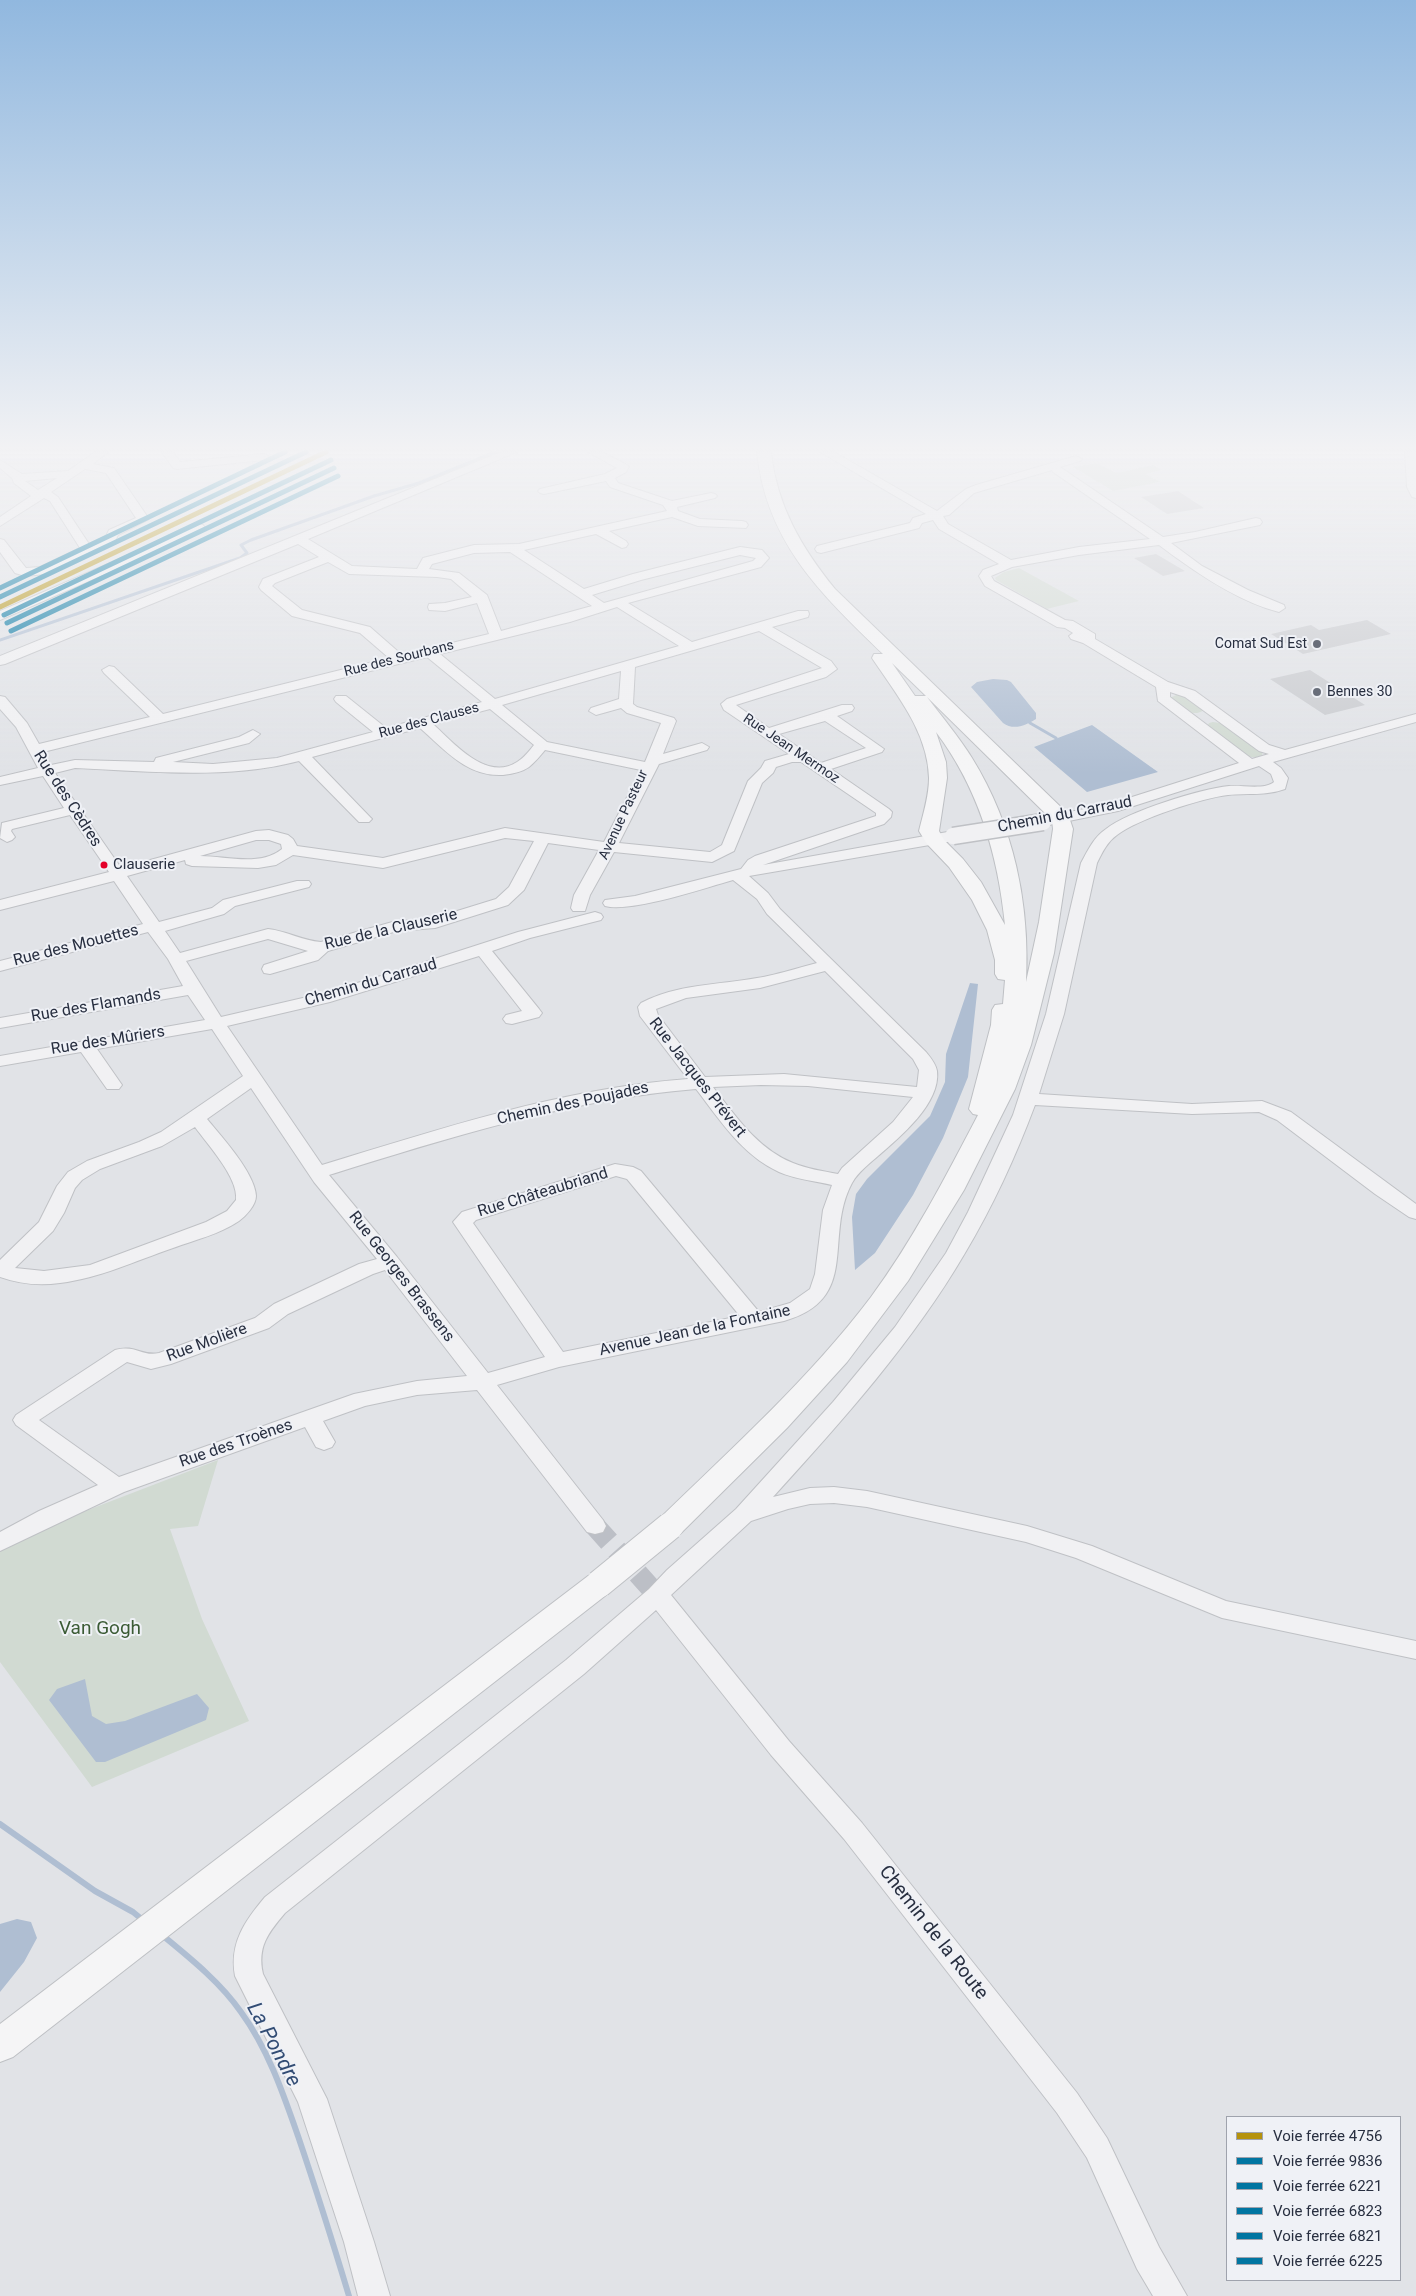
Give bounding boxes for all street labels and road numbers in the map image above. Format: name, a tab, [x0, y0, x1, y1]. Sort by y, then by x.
street label: Rue des Sourbans	[342, 637, 456, 681]
street label: Rue des Clauses	[377, 700, 481, 742]
street label: Rue Jean Mermoz	[740, 711, 842, 787]
street label: Rue des Cèdres	[29, 747, 105, 851]
street label: Avenue Pasteur	[596, 767, 652, 863]
street label: Chemin du Carraud	[996, 793, 1134, 837]
street label: Rue de la Clauserie	[323, 905, 459, 955]
street label: Rue des Mouettes	[11, 921, 141, 971]
street label: Chemin du Carraud	[303, 955, 439, 1011]
street label: Rue des Flamands	[30, 985, 162, 1027]
street label: Rue Jacques Prévert	[644, 1014, 750, 1142]
street label: Rue des Mûriers	[50, 1023, 166, 1059]
street label: Chemin des Poujades	[495, 1079, 651, 1129]
street label: Rue Châteaubriand	[476, 1164, 610, 1222]
street label: Rue Georges Brassens	[344, 1208, 458, 1346]
street label: Avenue Jean de la Fontaine	[598, 1301, 792, 1361]
street label: Rue Molière	[164, 1320, 250, 1366]
street label: Rue des Troènes	[177, 1416, 295, 1472]
street label: Chemin de la Route	[874, 1861, 992, 2005]

